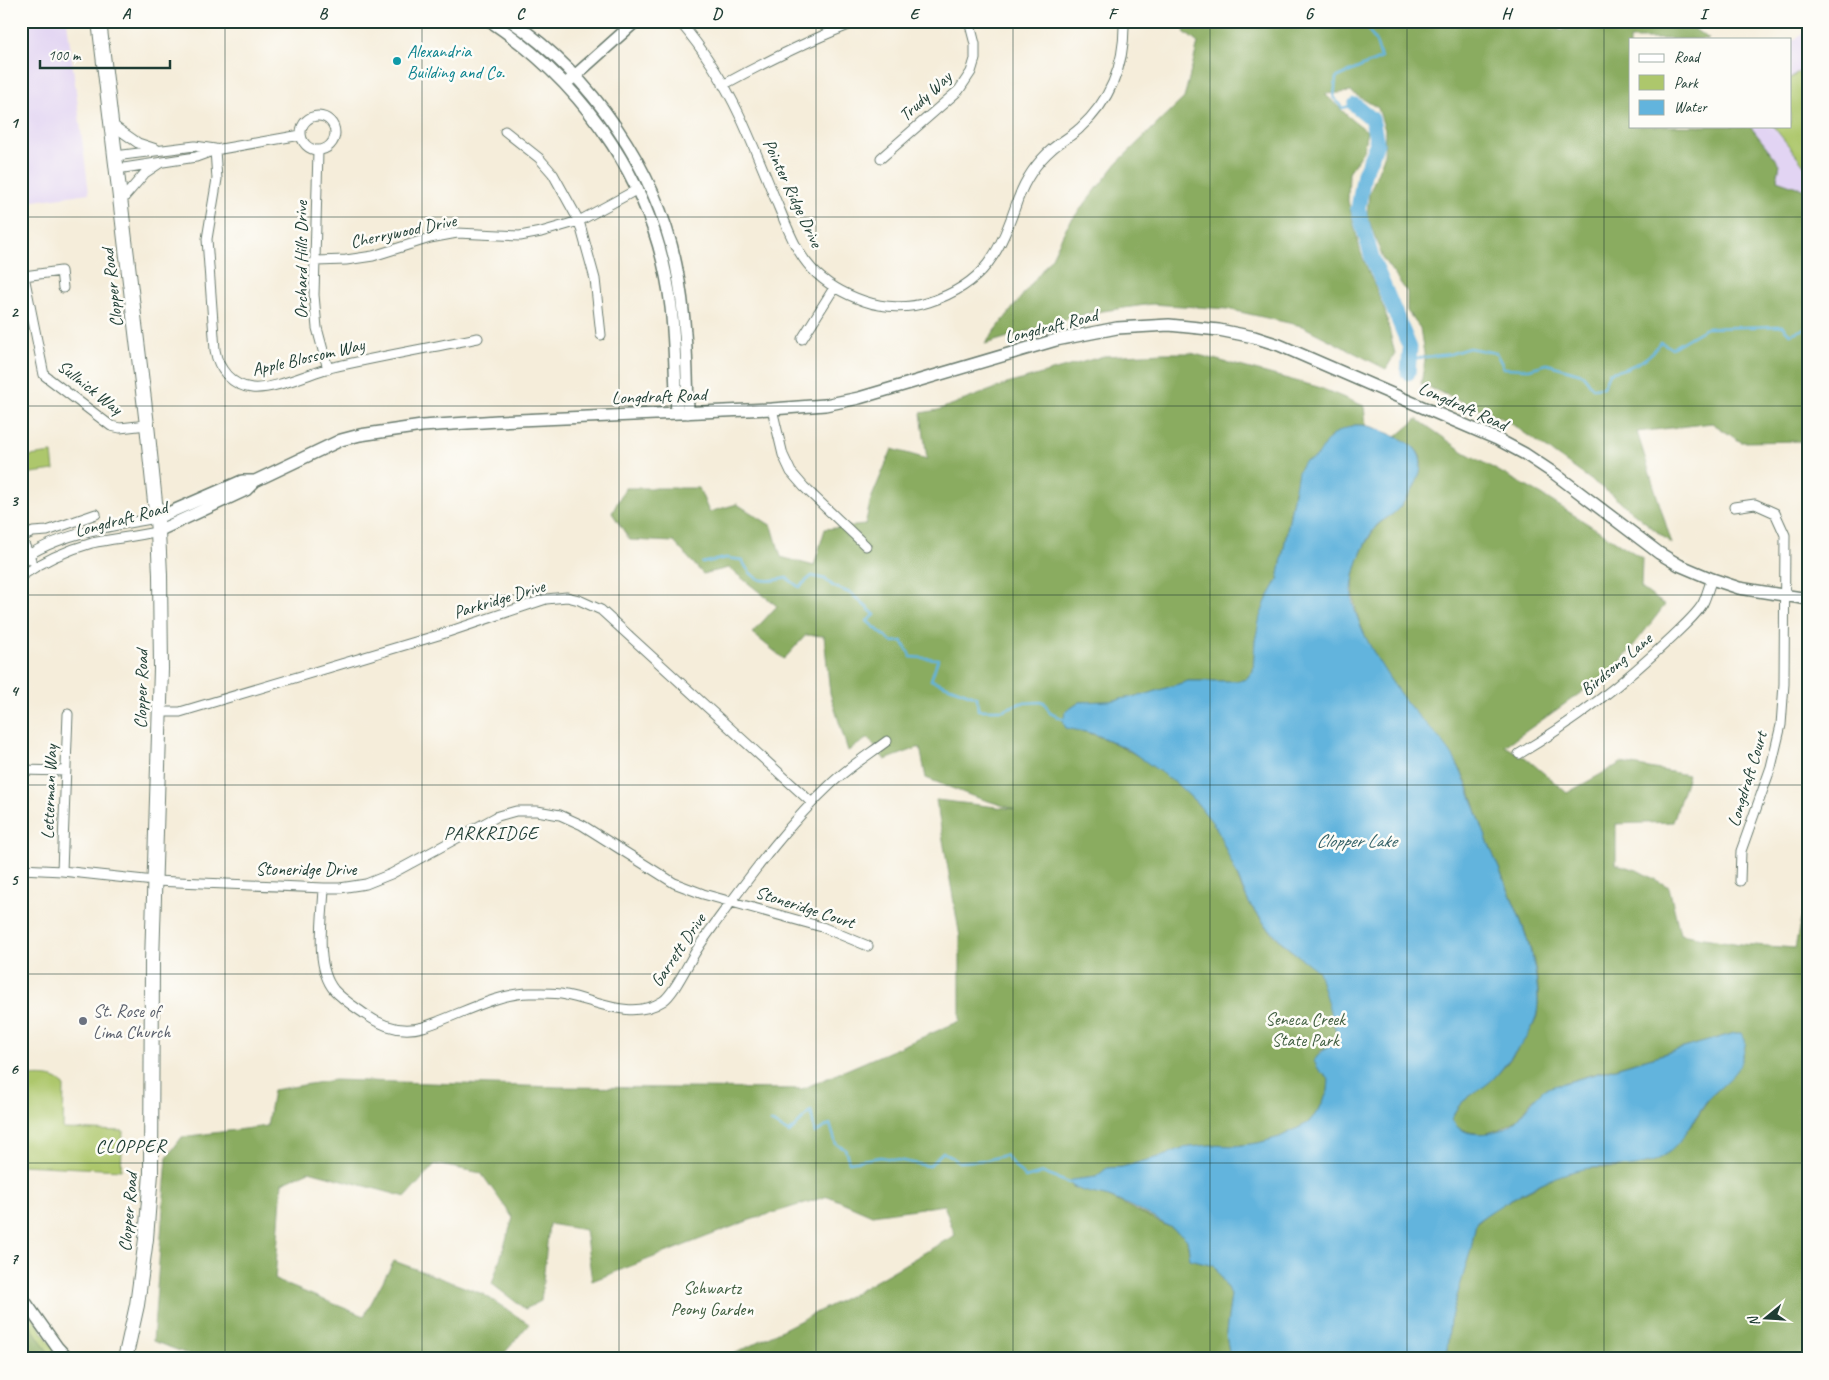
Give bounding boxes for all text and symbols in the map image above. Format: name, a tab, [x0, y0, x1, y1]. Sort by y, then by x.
text: A	[122, 4, 132, 24]
text: B	[319, 4, 329, 24]
text: C	[516, 4, 526, 24]
text: D	[712, 4, 723, 24]
text: E	[910, 4, 921, 24]
text: F	[1108, 4, 1119, 24]
text: G	[1305, 4, 1315, 24]
text: H	[1501, 4, 1513, 24]
text: I	[1700, 4, 1710, 24]
scale bar	[40, 38, 170, 70]
legend	[1629, 38, 1792, 128]
place label: Alexandria Building and Co.	[407, 40, 505, 83]
text: 100 m	[48, 46, 82, 65]
text: Road	[1674, 48, 1701, 67]
marker: Alexandria Building and Co.	[391, 55, 403, 67]
street label: Trudy Way	[894, 65, 957, 126]
text: Park	[1674, 74, 1699, 93]
text: Water	[1674, 98, 1708, 117]
text: 1	[10, 113, 19, 133]
street label: Pointer Ridge Drive	[758, 135, 828, 252]
street label: Orchard Hills Drive	[290, 200, 312, 319]
street label: Cherrywood Drive	[348, 209, 459, 253]
street label: Clopper Road	[96, 245, 128, 329]
text: 2	[10, 302, 19, 322]
street label: Longdraft Road	[1002, 303, 1103, 348]
street label: Apple Blossom Way	[250, 333, 368, 381]
street label: Sullnick Way	[53, 355, 128, 420]
street label: Longdraft Road	[1415, 377, 1513, 437]
street label: Longdraft Road	[611, 383, 710, 409]
text: 3	[10, 491, 19, 511]
street label: Longdraft Road	[72, 495, 172, 542]
street label: Parkridge Drive	[451, 574, 548, 623]
street label: Birdsong Lane	[1576, 627, 1657, 700]
street label: Clopper Road	[129, 646, 153, 729]
text: 4	[10, 681, 19, 701]
street label: Longdraft Court	[1722, 727, 1772, 829]
street label: Letterman Way	[36, 742, 62, 840]
district label: PARKRIDGE	[444, 821, 540, 845]
water label: Clopper Lake	[1316, 829, 1399, 853]
street label: Stoneridge Drive	[256, 858, 358, 880]
text: 5	[11, 870, 20, 890]
street label: Stoneridge Court	[753, 881, 859, 934]
street label: Garrett Drive	[645, 908, 711, 991]
place label: St. Rose of Lima Church	[93, 1000, 171, 1043]
park label: Seneca Creek State Park	[1265, 1008, 1346, 1051]
marker: St. Rose of Lima Church	[77, 1015, 89, 1027]
text: 6	[10, 1059, 19, 1079]
district label: CLOPPER	[96, 1134, 168, 1158]
street label: Clopper Road	[114, 1169, 143, 1252]
text: 7	[10, 1249, 19, 1269]
park label: Schwartz Peony Garden	[671, 1277, 754, 1320]
north arrow	[1742, 1292, 1792, 1342]
text: N	[1744, 1313, 1764, 1329]

